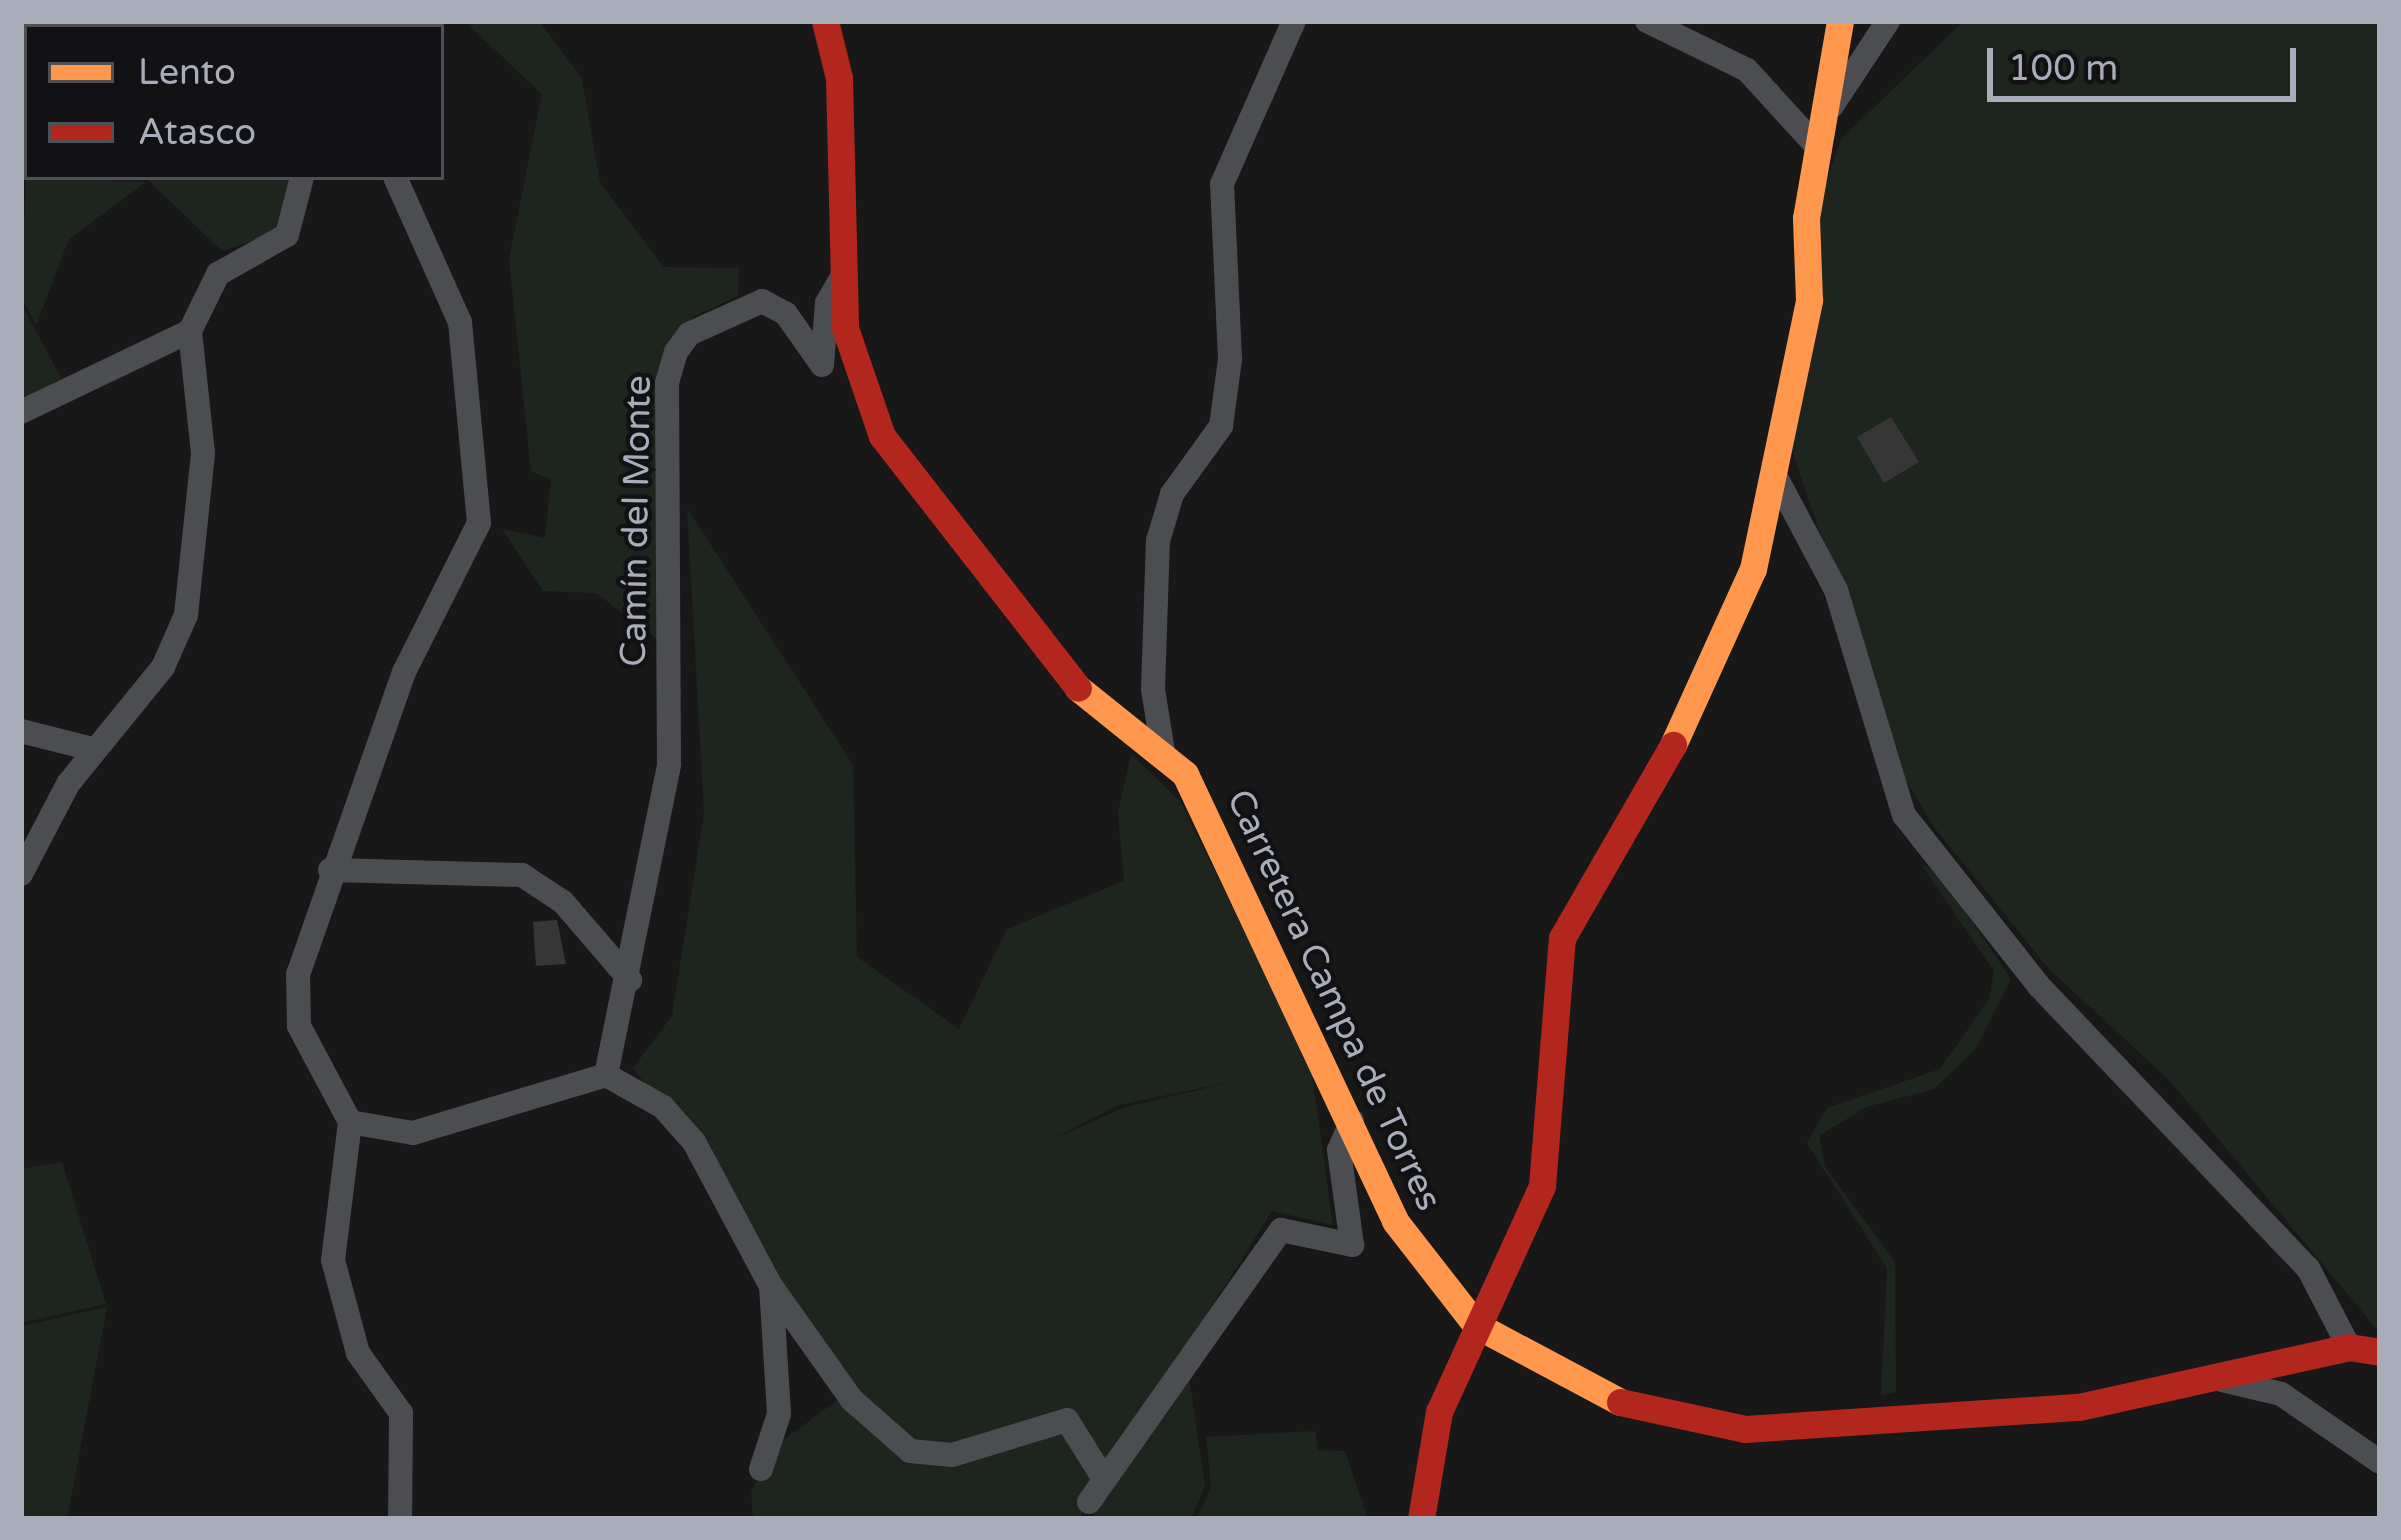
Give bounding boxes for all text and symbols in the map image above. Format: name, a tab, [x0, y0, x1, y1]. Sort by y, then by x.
legend	[24, 24, 444, 180]
scale bar	[1993, 24, 2302, 98]
text: 100 m	[2008, 47, 2118, 90]
text: Lento	[138, 51, 236, 94]
text: Atasco	[138, 111, 256, 154]
street label: Camín del Monte	[612, 375, 660, 667]
street label: Carretera Campa de Torres	[1217, 783, 1451, 1217]

